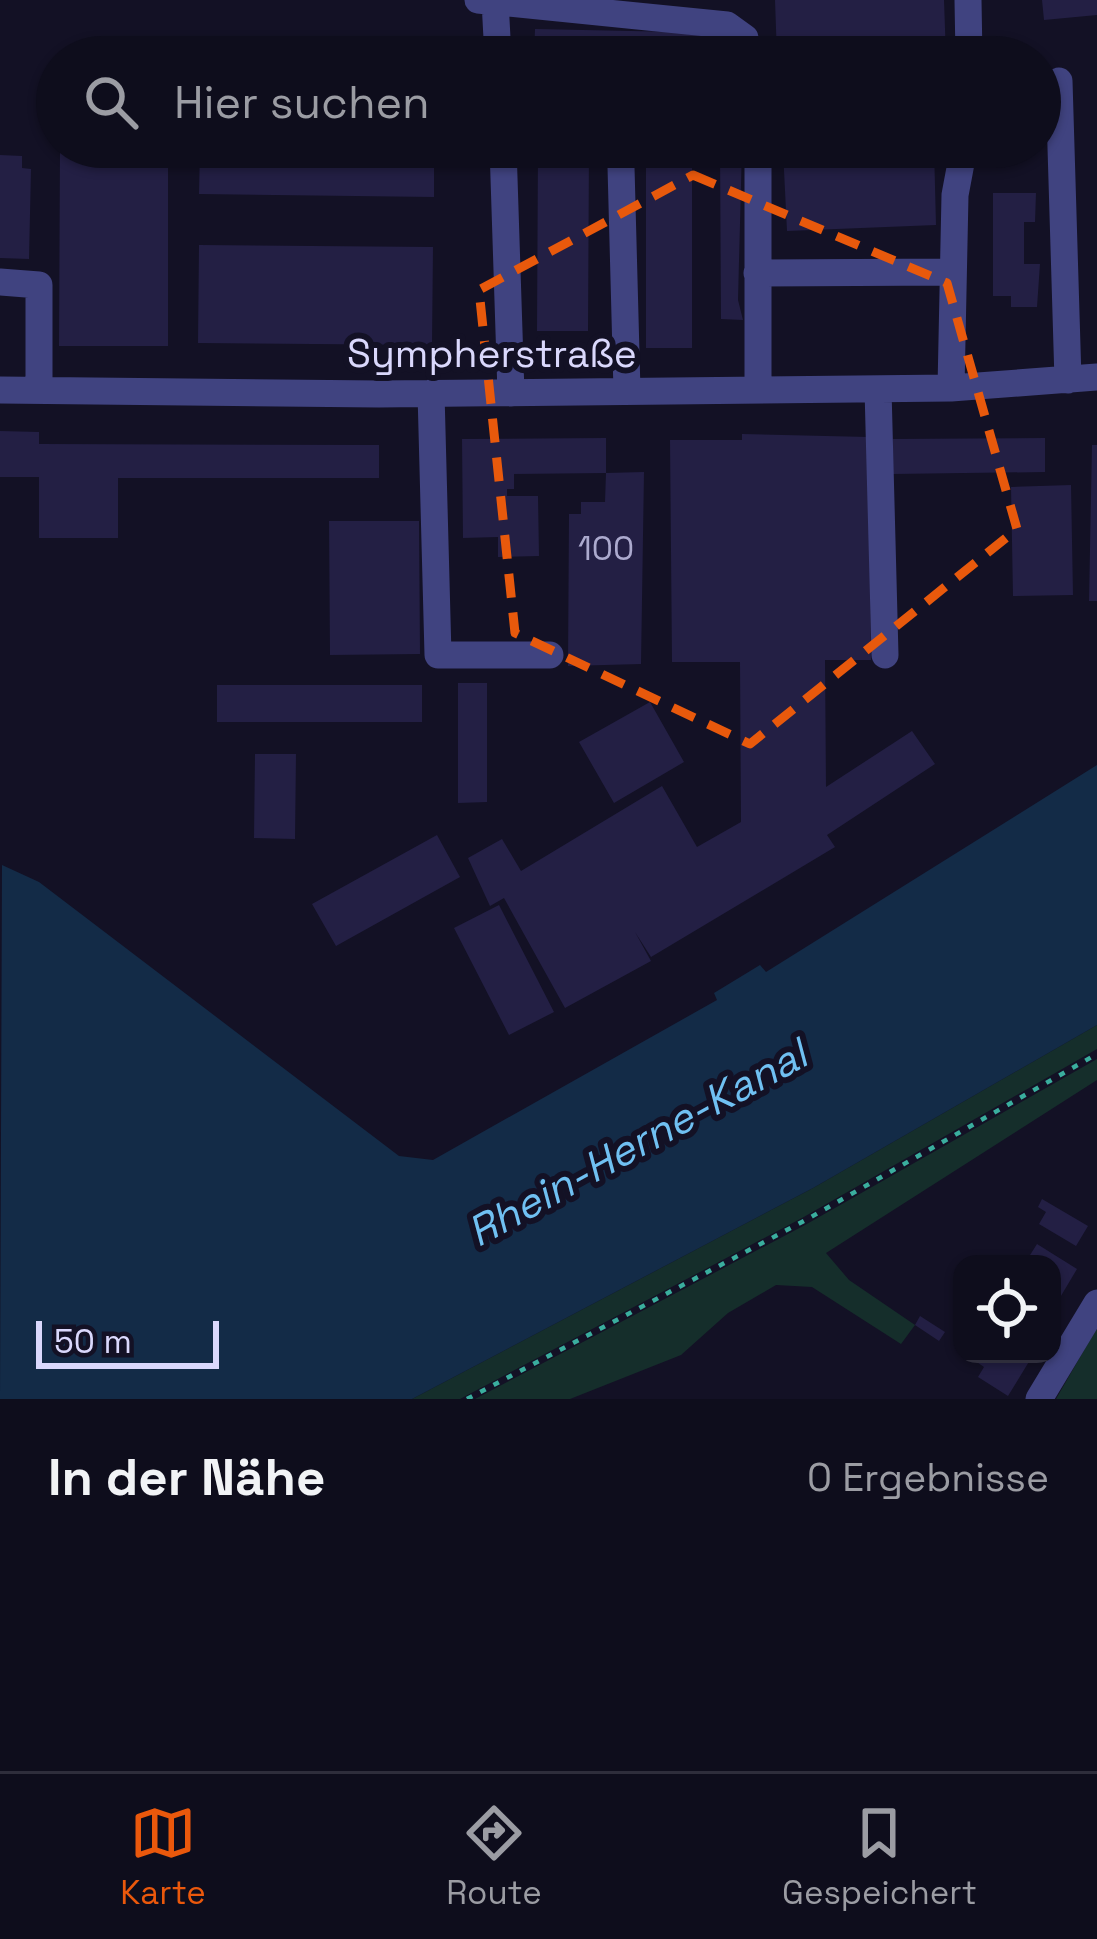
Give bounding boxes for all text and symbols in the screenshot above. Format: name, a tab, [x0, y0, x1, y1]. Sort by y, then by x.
search box	[36, 36, 1061, 168]
icon: search	[78, 69, 144, 135]
text: Hier suchen	[174, 74, 430, 131]
street label: Sympherstraße	[347, 329, 637, 378]
house number: 100	[578, 528, 634, 570]
water label: Rhein-Herne-Kanal	[458, 1025, 820, 1258]
map controls	[953, 1255, 1061, 1363]
button: locate	[953, 1255, 1061, 1363]
scale bar	[36, 1315, 219, 1368]
text: 50 m	[54, 1321, 132, 1363]
text: In der Nähe	[48, 1445, 325, 1510]
text: 0 Ergebnisse	[807, 1453, 1049, 1502]
tab: Karte	[120, 1800, 206, 1914]
tab: Route	[446, 1800, 542, 1914]
tab: Gespeichert	[782, 1800, 977, 1914]

